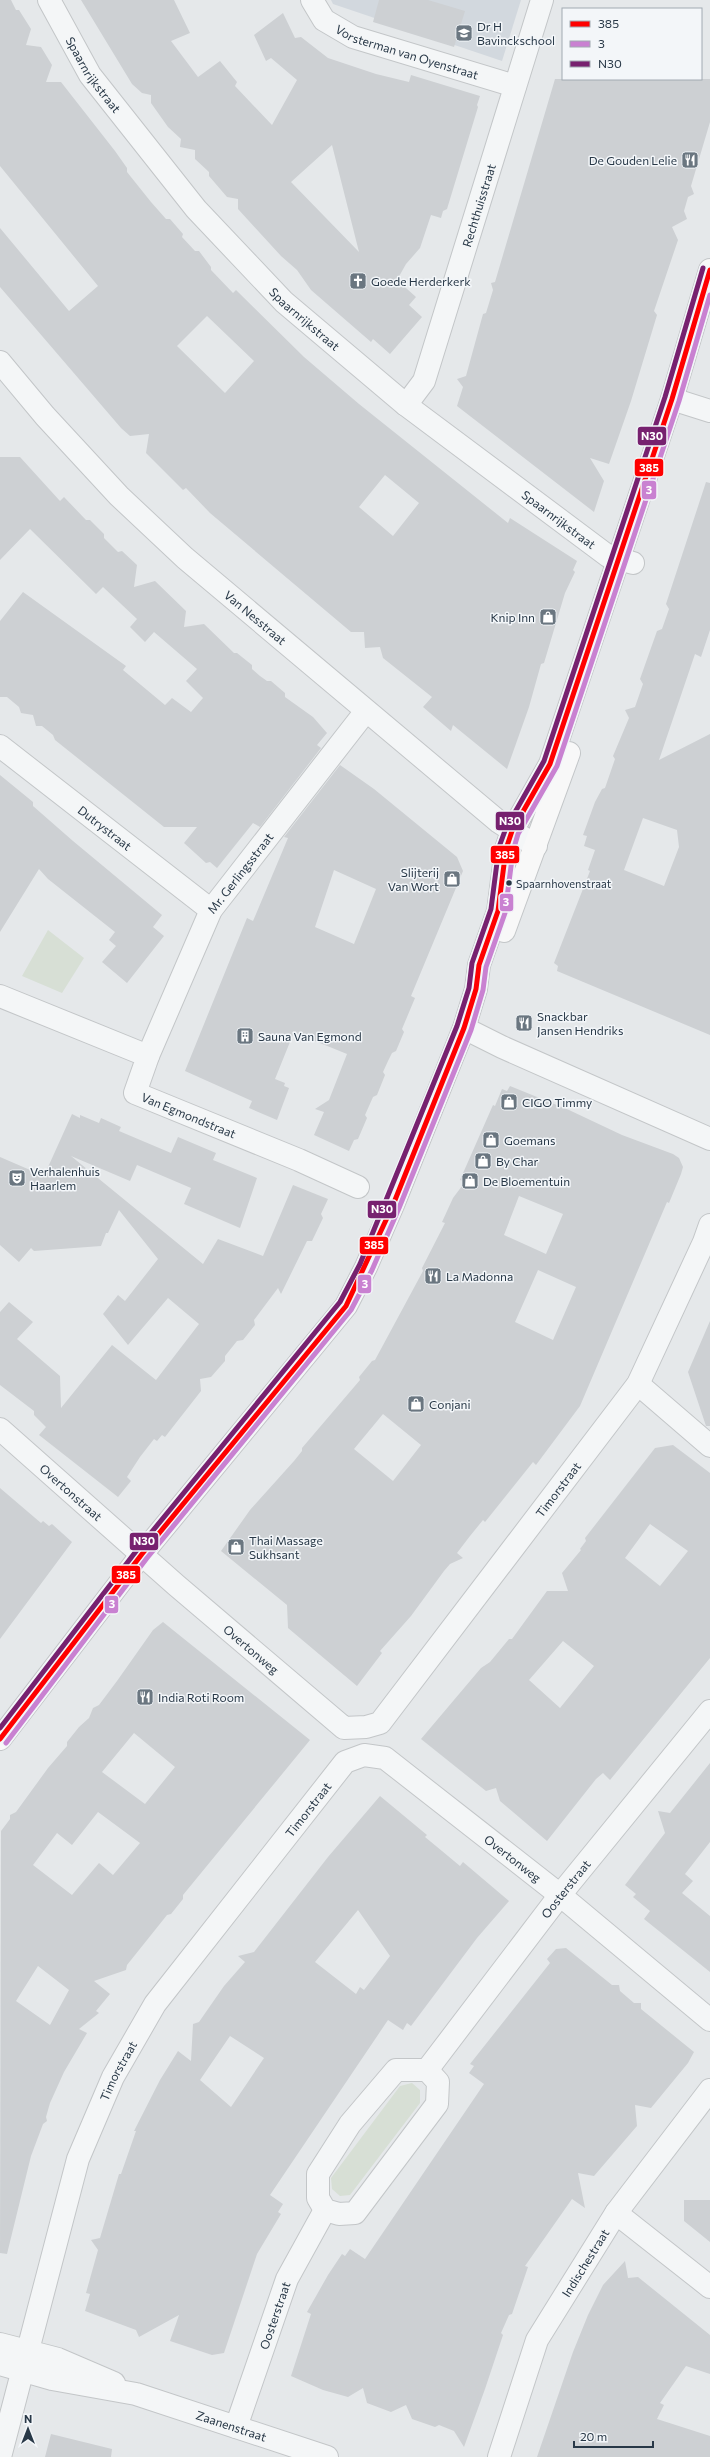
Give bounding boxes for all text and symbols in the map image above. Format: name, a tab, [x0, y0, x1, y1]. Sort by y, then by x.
legend	[562, 8, 702, 80]
text: 385	[598, 16, 619, 30]
place label: Dr H Bavinckschool	[477, 19, 555, 47]
street label: Vorsterman van Oyenstraat	[333, 21, 480, 82]
school or university icon: Dr H Bavinckschool	[454, 23, 474, 43]
street label: Spaarnrijkstraat	[63, 34, 124, 115]
text: 3	[598, 36, 605, 50]
text: N30	[598, 56, 622, 70]
restaurant icon: De Gouden Lelie	[680, 150, 700, 170]
place label: De Gouden Lelie	[589, 153, 677, 167]
street label: Rechthuisstraat	[459, 162, 498, 249]
church icon: Goede Herderkerk	[348, 271, 368, 291]
place label: Goede Herderkerk	[371, 274, 471, 288]
street label: Spaarnrijkstraat	[267, 284, 343, 353]
line badge: N30	[637, 426, 667, 446]
text: N30	[641, 429, 663, 442]
line badge: 385	[634, 458, 664, 477]
text: 385	[639, 461, 659, 474]
line badge: 3	[641, 480, 657, 500]
text: 3	[646, 483, 652, 496]
street label: Spaarnrijkstraat	[519, 487, 599, 551]
street label: Van Nesstraat	[222, 587, 289, 647]
shop icon: Knip Inn	[538, 607, 558, 627]
place label: Knip Inn	[490, 610, 535, 624]
street label: Dutrystraat	[75, 802, 135, 853]
line badge: N30	[495, 811, 525, 831]
text: N30	[499, 814, 521, 827]
street label: Mr. Gerlingsstraat	[204, 830, 276, 916]
line badge: 385	[490, 845, 520, 864]
text: 385	[495, 848, 515, 861]
place label: Slijterij Van Wort	[388, 865, 439, 893]
shop icon: Slijterij Van Wort	[442, 869, 462, 889]
place label: Spaarnhovenstraat	[516, 877, 612, 890]
marker: Spaarnhovenstraat	[504, 878, 514, 888]
line badge: 3	[499, 893, 514, 912]
text: 3	[503, 895, 509, 908]
place label: Snackbar Jansen Hendriks	[537, 1009, 624, 1038]
restaurant icon: Snackbar Jansen Hendriks	[514, 1013, 534, 1033]
building icon: Sauna Van Egmond	[235, 1026, 255, 1046]
place label: Sauna Van Egmond	[258, 1029, 362, 1043]
street label: Van Egmondstraat	[139, 1089, 238, 1141]
shop icon: CIGO Timmy	[499, 1092, 519, 1112]
place label: CIGO Timmy	[522, 1095, 592, 1109]
shop icon: Goemans	[481, 1130, 501, 1150]
place label: Goemans	[504, 1133, 555, 1147]
shop icon: By Char	[473, 1151, 493, 1171]
place label: By Char	[496, 1154, 539, 1168]
place label: Verhalenhuis Haarlem	[30, 1164, 100, 1192]
theatre icon: Verhalenhuis Haarlem	[7, 1168, 27, 1188]
shop icon: De Bloementuin	[460, 1171, 480, 1191]
place label: De Bloementuin	[483, 1174, 570, 1188]
line badge: N30	[367, 1200, 397, 1219]
text: N30	[371, 1202, 393, 1215]
line badge: 385	[359, 1236, 389, 1255]
text: 385	[364, 1238, 384, 1251]
restaurant icon: La Madonna	[423, 1266, 443, 1286]
place label: La Madonna	[446, 1269, 513, 1283]
line badge: 3	[357, 1274, 372, 1294]
text: 3	[362, 1277, 368, 1290]
shop icon: Conjani	[406, 1394, 426, 1414]
place label: Conjani	[429, 1397, 471, 1411]
street label: Timorstraat	[532, 1459, 583, 1520]
street label: Overtonstraat	[37, 1461, 105, 1523]
line badge: N30	[129, 1532, 159, 1551]
place label: Thai Massage Sukhsant	[249, 1533, 323, 1561]
text: N30	[133, 1534, 155, 1547]
shop icon: Thai Massage Sukhsant	[226, 1537, 246, 1557]
line badge: 385	[111, 1565, 141, 1584]
text: 385	[116, 1568, 136, 1581]
line badge: 3	[104, 1595, 119, 1614]
text: 3	[109, 1597, 115, 1610]
street label: Overtonweg	[221, 1622, 282, 1677]
restaurant icon: India Roti Room	[135, 1687, 155, 1707]
place label: India Roti Room	[158, 1690, 244, 1704]
street label: Timorstraat	[282, 1779, 334, 1839]
street label: Overtonweg	[482, 1832, 544, 1885]
street label: Oosterstraat	[538, 1857, 593, 1921]
street label: Timorstraat	[97, 2038, 139, 2103]
street label: Indischestraat	[559, 2226, 611, 2299]
street label: Oosterstraat	[256, 2280, 293, 2351]
street label: Zaanenstraat	[195, 2407, 269, 2444]
north arrow	[8, 2409, 48, 2449]
text: N	[24, 2412, 32, 2425]
scale bar	[574, 2423, 653, 2449]
text: 20 m	[580, 2429, 607, 2443]

